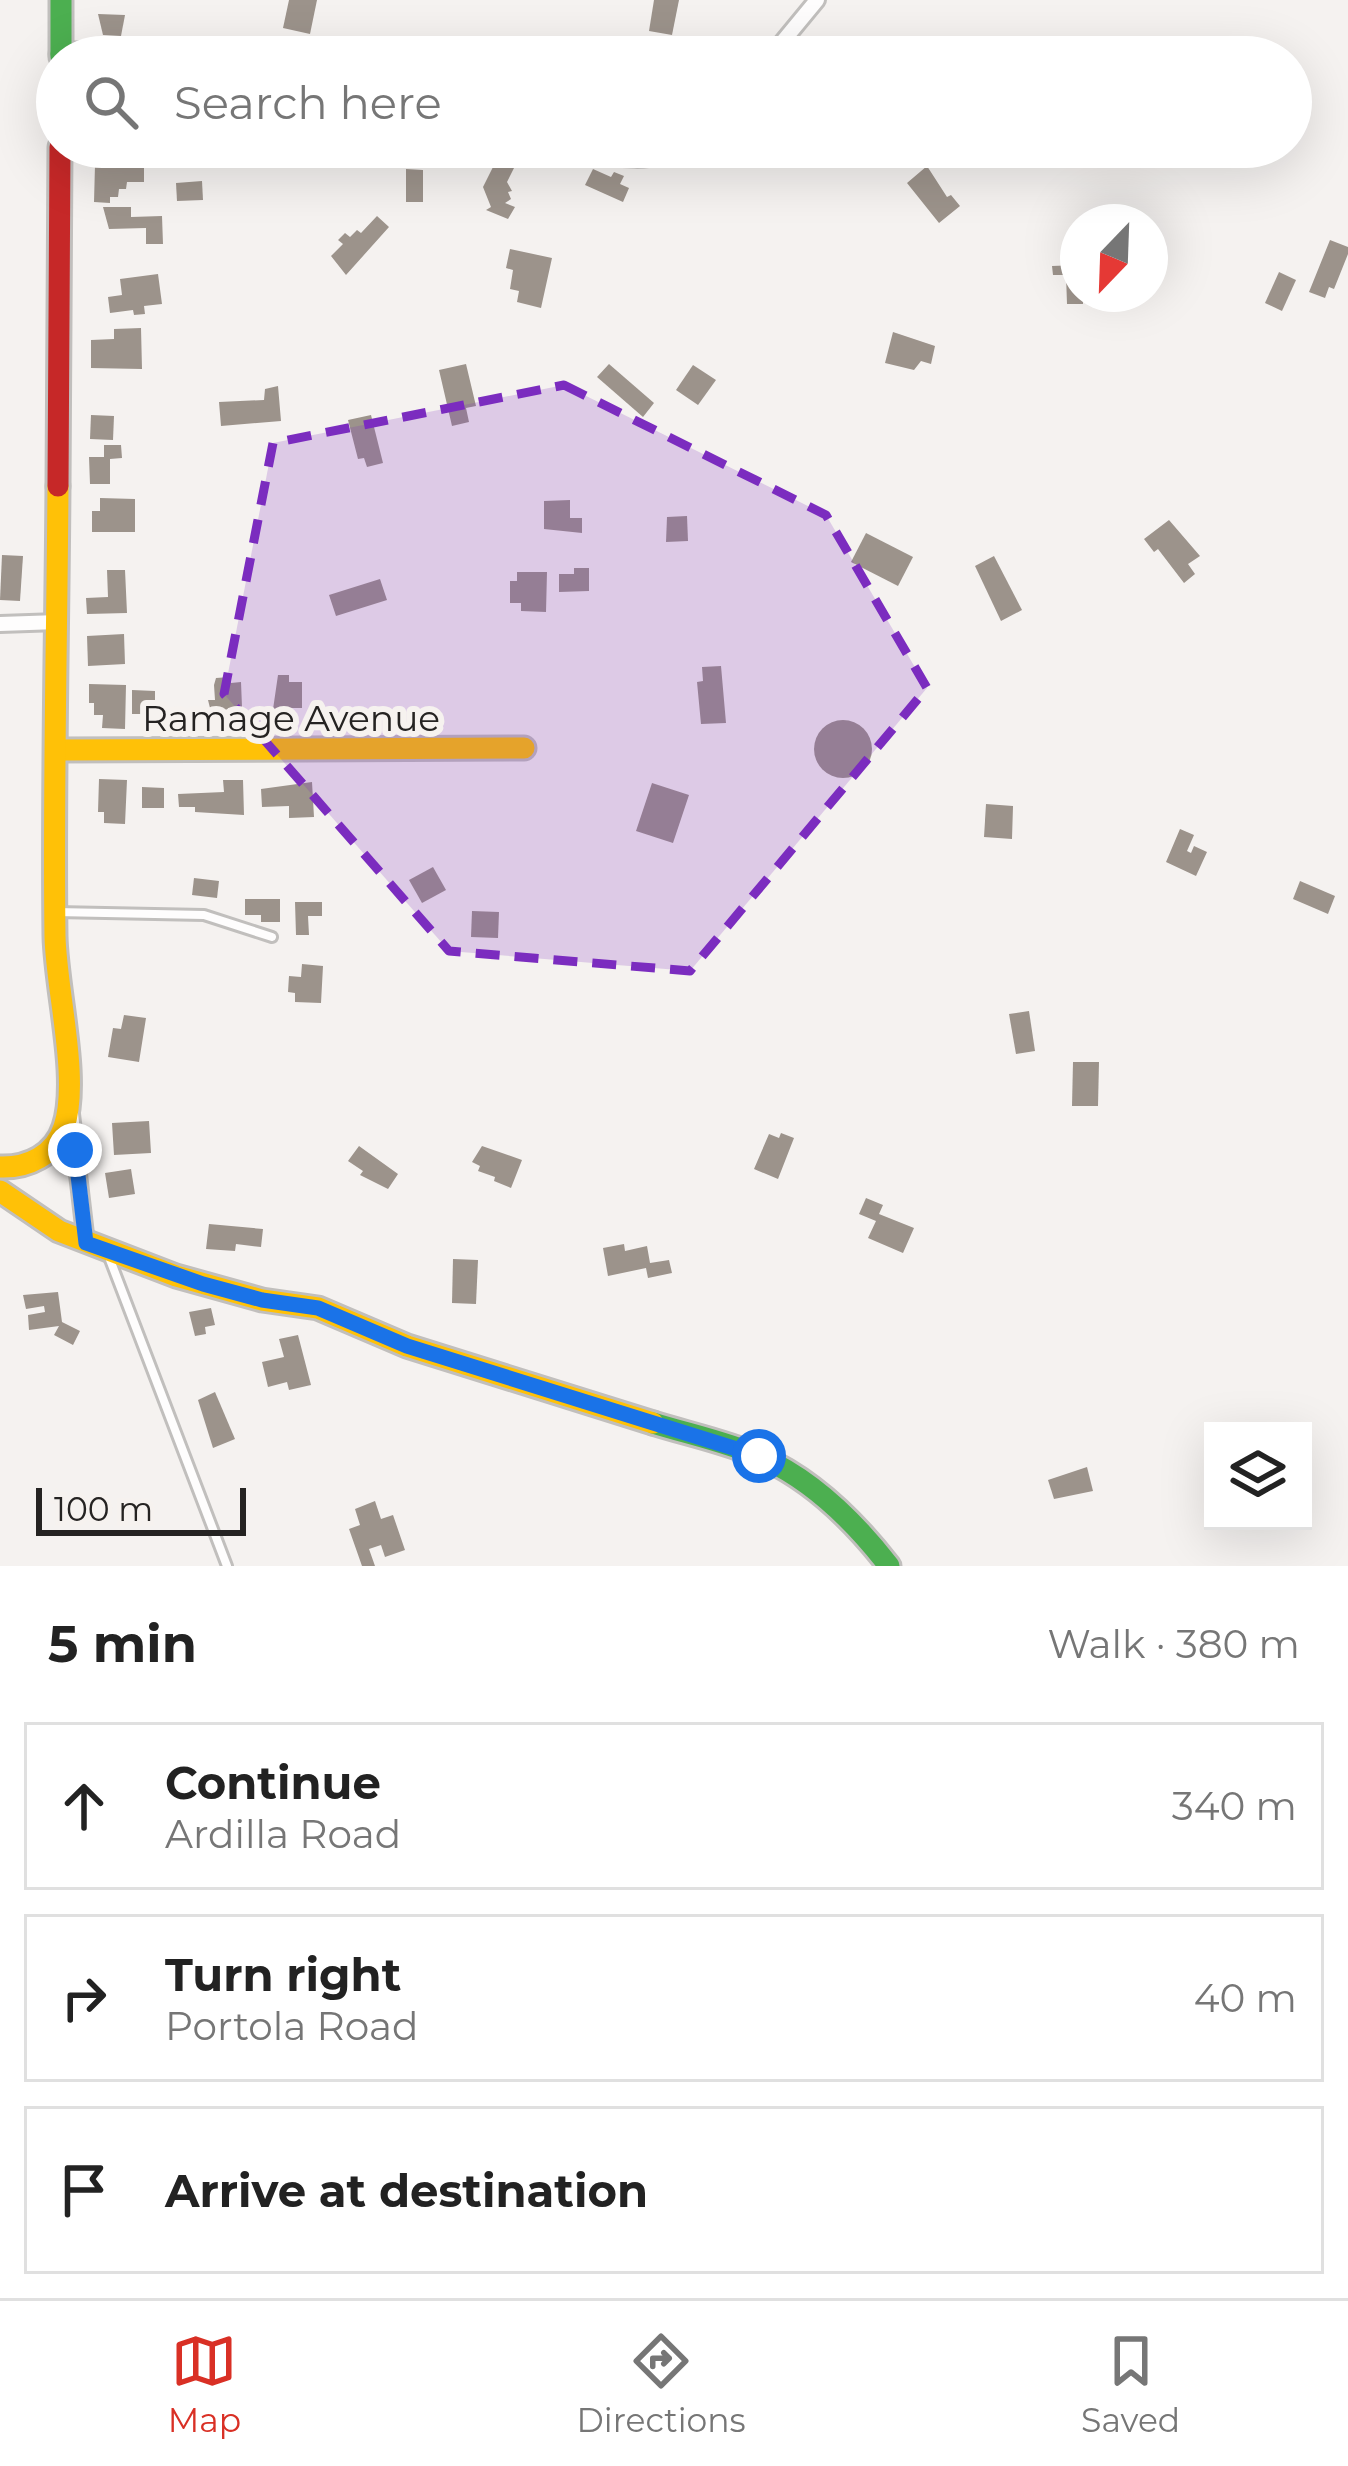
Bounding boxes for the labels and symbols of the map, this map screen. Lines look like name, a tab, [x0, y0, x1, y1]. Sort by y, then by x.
north arrow	[1060, 204, 1168, 312]
street label: Ramage Avenue	[142, 696, 440, 740]
route end	[48, 1123, 102, 1177]
route start	[732, 1429, 786, 1483]
scale bar	[36, 1482, 246, 1535]

